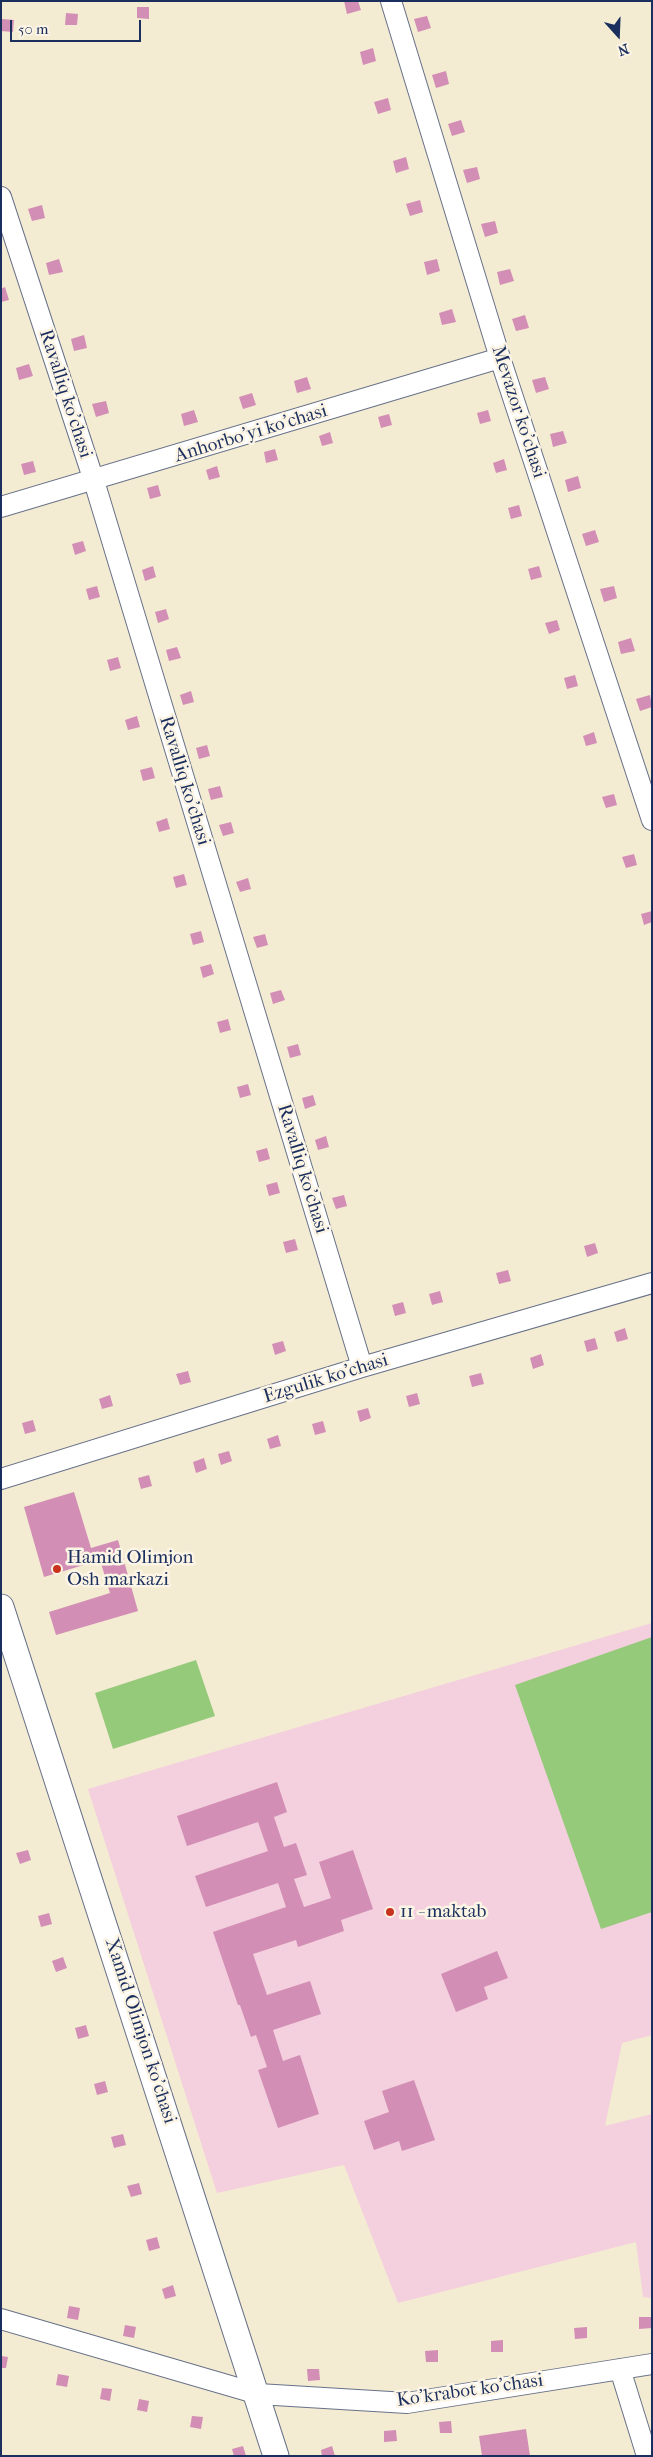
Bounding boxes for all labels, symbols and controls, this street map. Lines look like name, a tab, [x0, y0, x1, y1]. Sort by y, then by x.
scale bar	[12, 10, 144, 42]
north arrow	[593, 10, 643, 60]
text: 50 m	[18, 20, 48, 38]
text: N	[615, 40, 631, 59]
street label: Ravalliq ko'chasi	[33, 327, 97, 461]
street label: Mevazor ko'chasi	[486, 343, 550, 481]
street label: Anhorbo'yi ko'chasi	[172, 400, 330, 468]
street label: Ravalliq ko'chasi	[154, 714, 214, 848]
street label: Ravalliq ko'chasi	[272, 1102, 332, 1236]
street label: Ezgulik ko'chasi	[261, 1349, 391, 1409]
place label: Hamid Olimjon Osh markazi	[67, 1547, 194, 1591]
marker: Hamid Olimjon Osh markazi	[51, 1563, 63, 1575]
place label: 11 - maktab	[400, 1901, 487, 1923]
marker: 11 - maktab	[384, 1906, 396, 1918]
street label: Xamid Olimjon ko'chasi	[99, 1935, 181, 2127]
street label: Ko'krabot ko'chasi	[395, 2369, 545, 2413]

